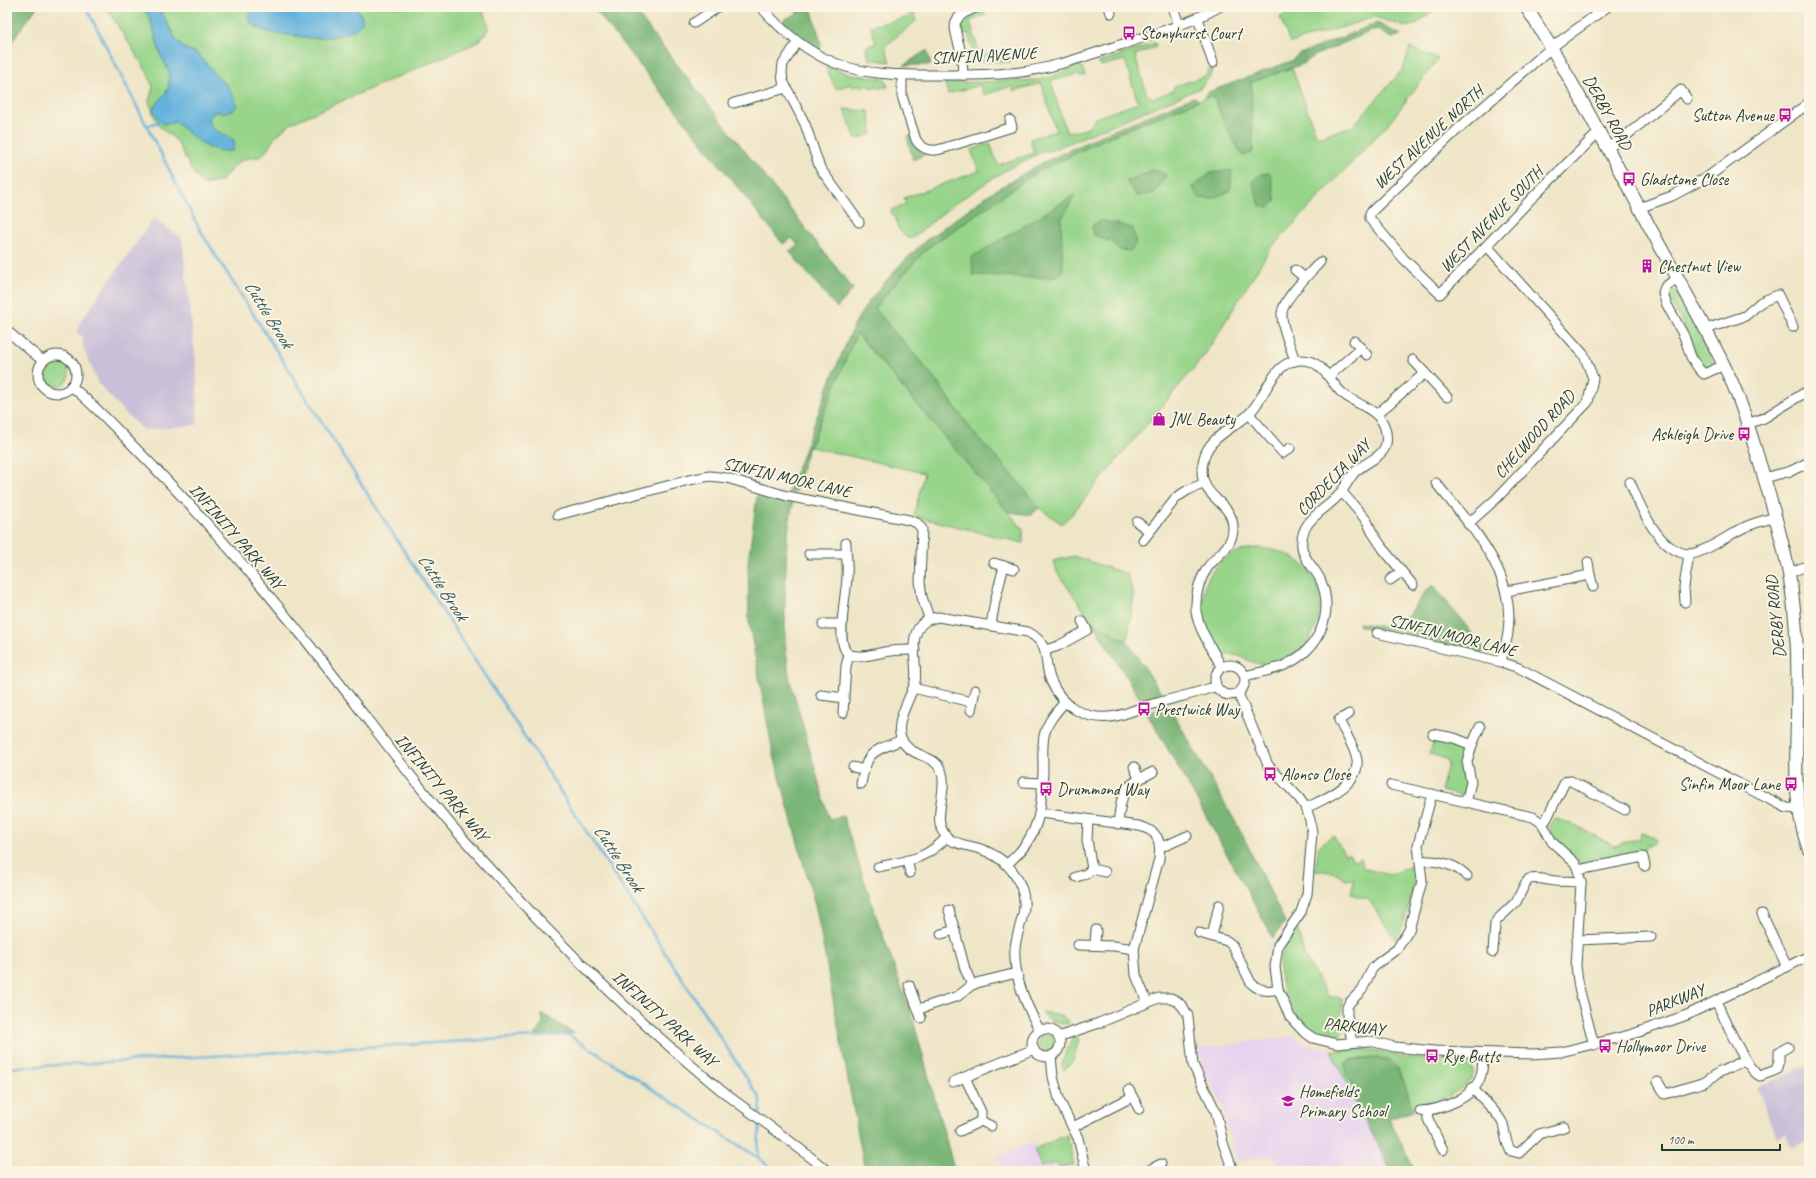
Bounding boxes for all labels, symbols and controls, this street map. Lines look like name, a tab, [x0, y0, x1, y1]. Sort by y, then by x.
place label: Stonyhurst Court	[1140, 23, 1244, 44]
bus stop icon: Stonyhurst Court	[1121, 25, 1137, 41]
street label: SINFIN AVENUE	[931, 42, 1040, 69]
street label: DERBY ROAD	[1578, 71, 1638, 155]
street label: WEST AVENUE NORTH	[1369, 79, 1490, 193]
place label: Sutton Avenue	[1692, 105, 1775, 126]
bus stop icon: Sutton Avenue	[1777, 107, 1793, 123]
street label: WEST AVENUE SOUTH	[1435, 160, 1549, 277]
place label: Gladstone Close	[1640, 169, 1730, 190]
bus stop icon: Gladstone Close	[1621, 171, 1637, 187]
place label: Chestnut View	[1658, 256, 1742, 277]
building icon: Chestnut View	[1639, 258, 1655, 274]
water label: Cuttle Brook	[240, 276, 300, 355]
street label: CHELWOOD ROAD	[1489, 384, 1581, 483]
place label: JNL Beauty	[1169, 409, 1236, 430]
shop icon: JNL Beauty	[1151, 411, 1167, 427]
place label: Ashleigh Drive	[1651, 424, 1734, 445]
bus stop icon: Ashleigh Drive	[1736, 426, 1752, 442]
street label: CORDELIA WAY	[1292, 433, 1377, 520]
street label: SINFIN MOOR LANE	[721, 453, 855, 503]
street label: INFINITY PARK WAY	[185, 479, 291, 596]
water label: Cuttle Brook	[413, 549, 475, 627]
street label: DERBY ROAD	[1761, 573, 1790, 659]
street label: SINFIN MOOR LANE	[1387, 610, 1521, 662]
place label: Prestwick Way	[1155, 699, 1240, 720]
bus stop icon: Prestwick Way	[1136, 701, 1152, 717]
street label: INFINITY PARK WAY	[391, 729, 495, 848]
place label: Alonso Close	[1281, 764, 1352, 785]
bus stop icon: Alonso Close	[1262, 766, 1278, 782]
place label: Sinfin Moor Lane	[1679, 774, 1781, 795]
bus stop icon: Sinfin Moor Lane	[1783, 776, 1799, 792]
place label: Drummond Way	[1057, 779, 1150, 800]
bus stop icon: Drummond Way	[1038, 781, 1054, 797]
water label: Cuttle Brook	[589, 820, 651, 898]
street label: INFINITY PARK WAY	[608, 966, 724, 1073]
street label: PARKWAY	[1643, 978, 1710, 1022]
street label: PARKWAY	[1322, 1013, 1388, 1040]
place label: Hollymoor Drive	[1616, 1036, 1707, 1057]
bus stop icon: Hollymoor Drive	[1597, 1038, 1613, 1054]
place label: Rye Butts	[1443, 1046, 1502, 1067]
bus stop icon: Rye Butts	[1424, 1048, 1440, 1064]
place label: Homefields Primary School	[1299, 1081, 1389, 1122]
school or university icon: Homefields Primary School	[1280, 1093, 1296, 1109]
scale bar	[1662, 1126, 1780, 1152]
text: 100 m	[1668, 1132, 1695, 1148]

